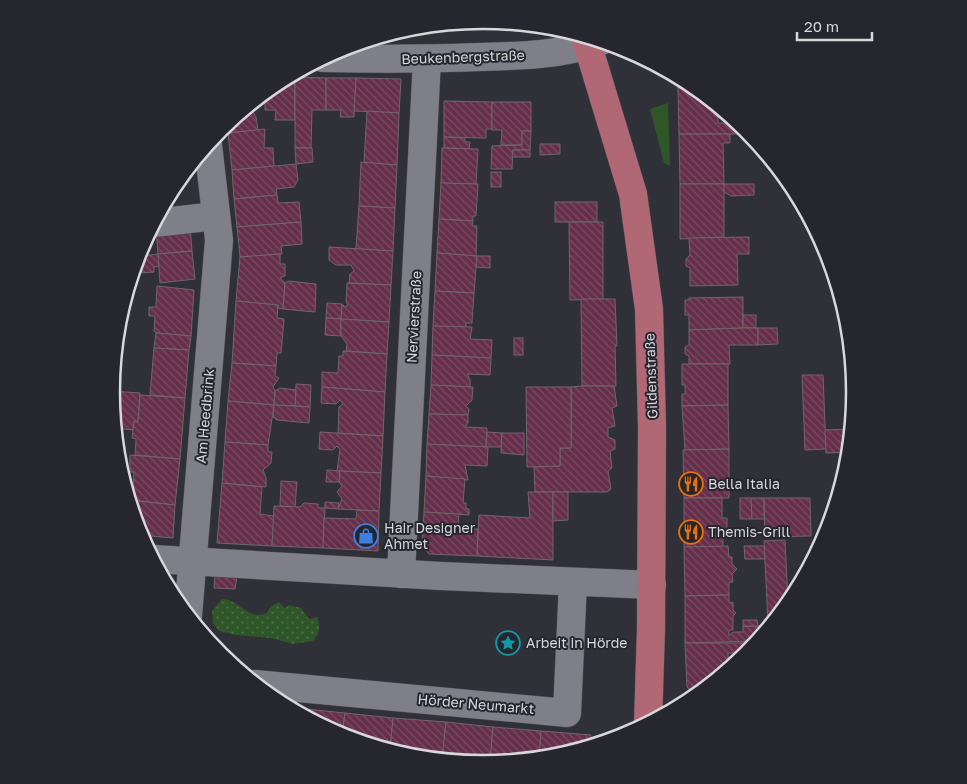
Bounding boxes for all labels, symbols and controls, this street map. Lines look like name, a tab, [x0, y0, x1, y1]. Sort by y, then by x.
scale bar	[797, 10, 872, 42]
text: 20 m	[804, 17, 839, 35]
street label: Beukenbergstraße	[401, 46, 525, 67]
street label: Nervierstraße	[403, 270, 424, 364]
street label: Gildenstraße	[641, 333, 660, 419]
street label: Am Heedbrink	[192, 368, 217, 464]
restaurant icon: Bella Italia	[678, 471, 704, 497]
place label: Bella Italia	[708, 475, 780, 492]
place label: Hair Designer Ahmet	[384, 519, 476, 552]
restaurant icon: Themis-Grill	[678, 519, 704, 545]
shop icon: Hair Designer Ahmet	[353, 523, 379, 549]
place label: Themis-Grill	[708, 523, 790, 540]
place icon: Arbeit in Hörde	[495, 630, 521, 656]
place label: Arbeit in Hörde	[526, 634, 627, 651]
street label: Hörder Neumarkt	[417, 690, 535, 717]

